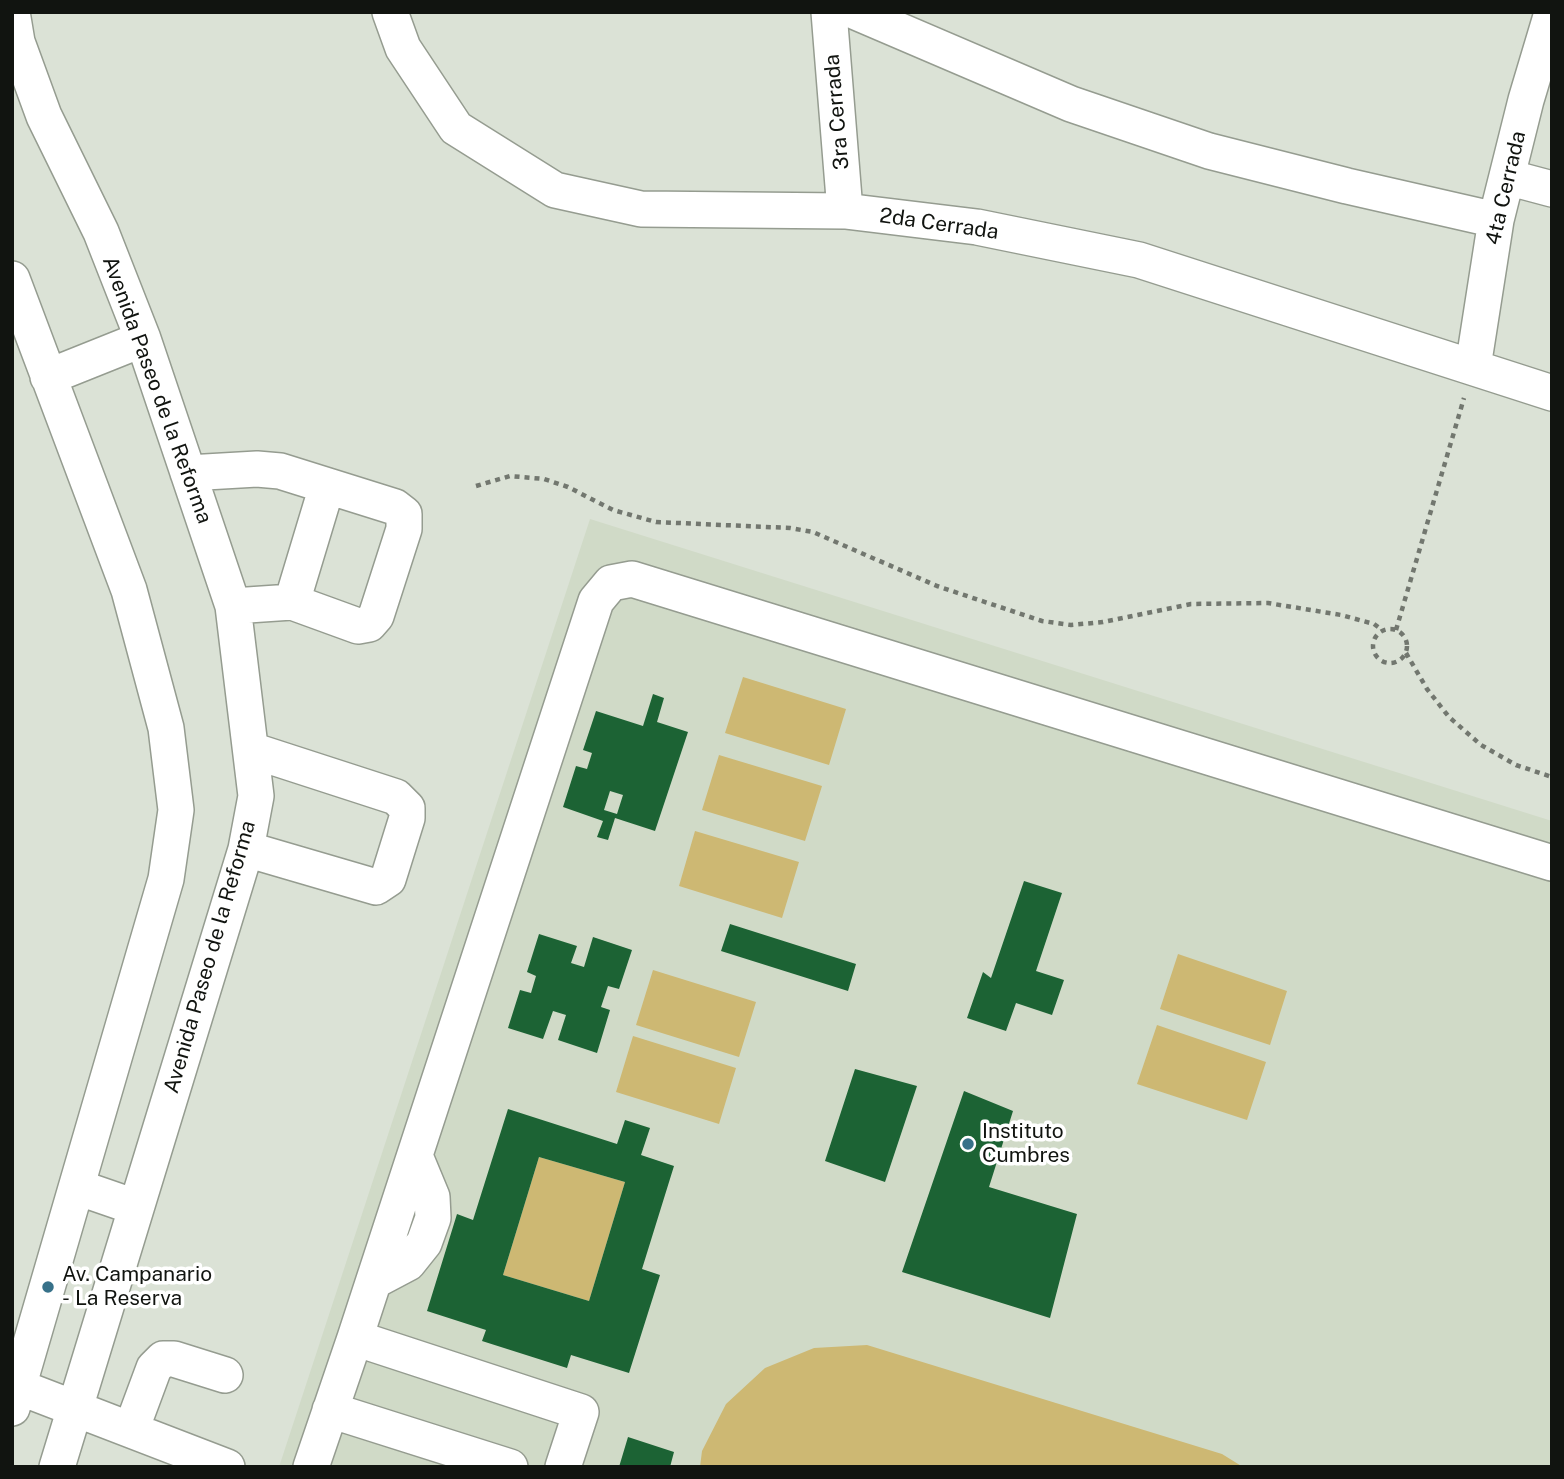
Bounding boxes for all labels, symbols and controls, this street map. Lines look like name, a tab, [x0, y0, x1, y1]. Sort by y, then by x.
street label: 3ra Cerrada	[819, 53, 855, 171]
street label: 4ta Cerrada	[1481, 129, 1531, 247]
street label: 2da Cerrada	[878, 203, 1000, 245]
street label: Avenida Paseo de la Reforma	[97, 253, 217, 527]
street label: Avenida Paseo de la Reforma	[159, 818, 261, 1096]
place label: Instituto Cumbres	[982, 1119, 1070, 1169]
marker: Instituto Cumbres	[960, 1136, 976, 1152]
place label: Av. Campanario - La Reserva	[62, 1262, 212, 1312]
marker: Av. Campanario - La Reserva	[40, 1279, 56, 1295]

